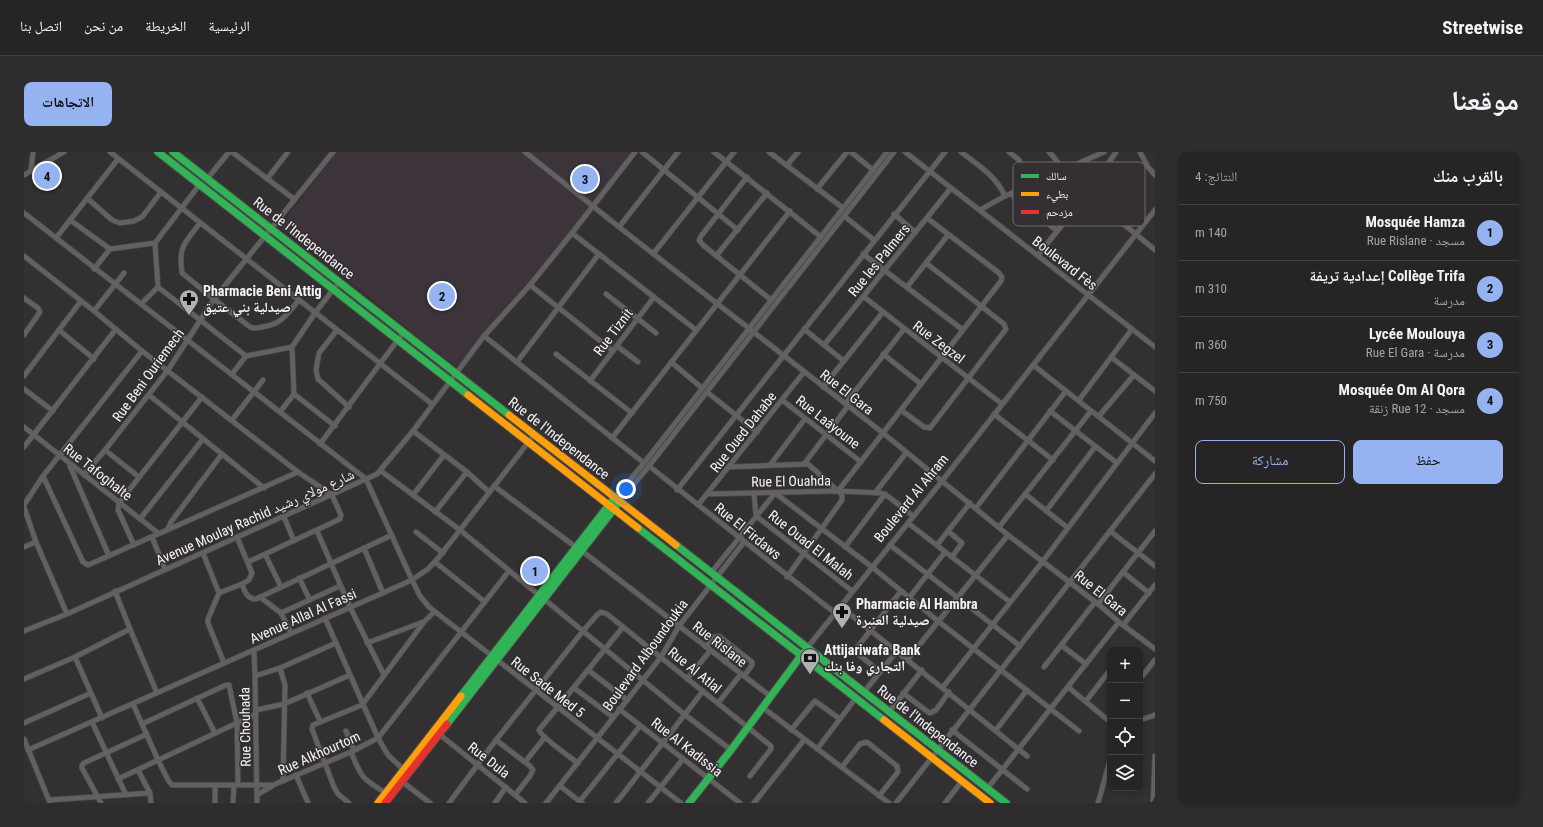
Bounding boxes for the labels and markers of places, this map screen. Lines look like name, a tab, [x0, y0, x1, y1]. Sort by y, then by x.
pin: 4	[34, 161, 60, 191]
pin: 3	[572, 164, 598, 194]
pin: 2	[429, 281, 455, 311]
place label: Pharmacie Beni Attig صيدلية بني عتيق	[203, 283, 322, 318]
pharmacy icon: Pharmacie Beni Attig صيدلية بني عتيق	[178, 288, 200, 316]
pin: 1	[522, 556, 548, 586]
place label: Pharmacie Al Hambra صيدلية العنبرة	[856, 596, 978, 629]
pharmacy icon: Pharmacie Al Hambra صيدلية العنبرة	[831, 601, 853, 629]
place label: Attijariwafa Bank التجاري وفا بنك	[824, 642, 921, 677]
bank icon: Attijariwafa Bank التجاري وفا بنك	[799, 647, 821, 675]

